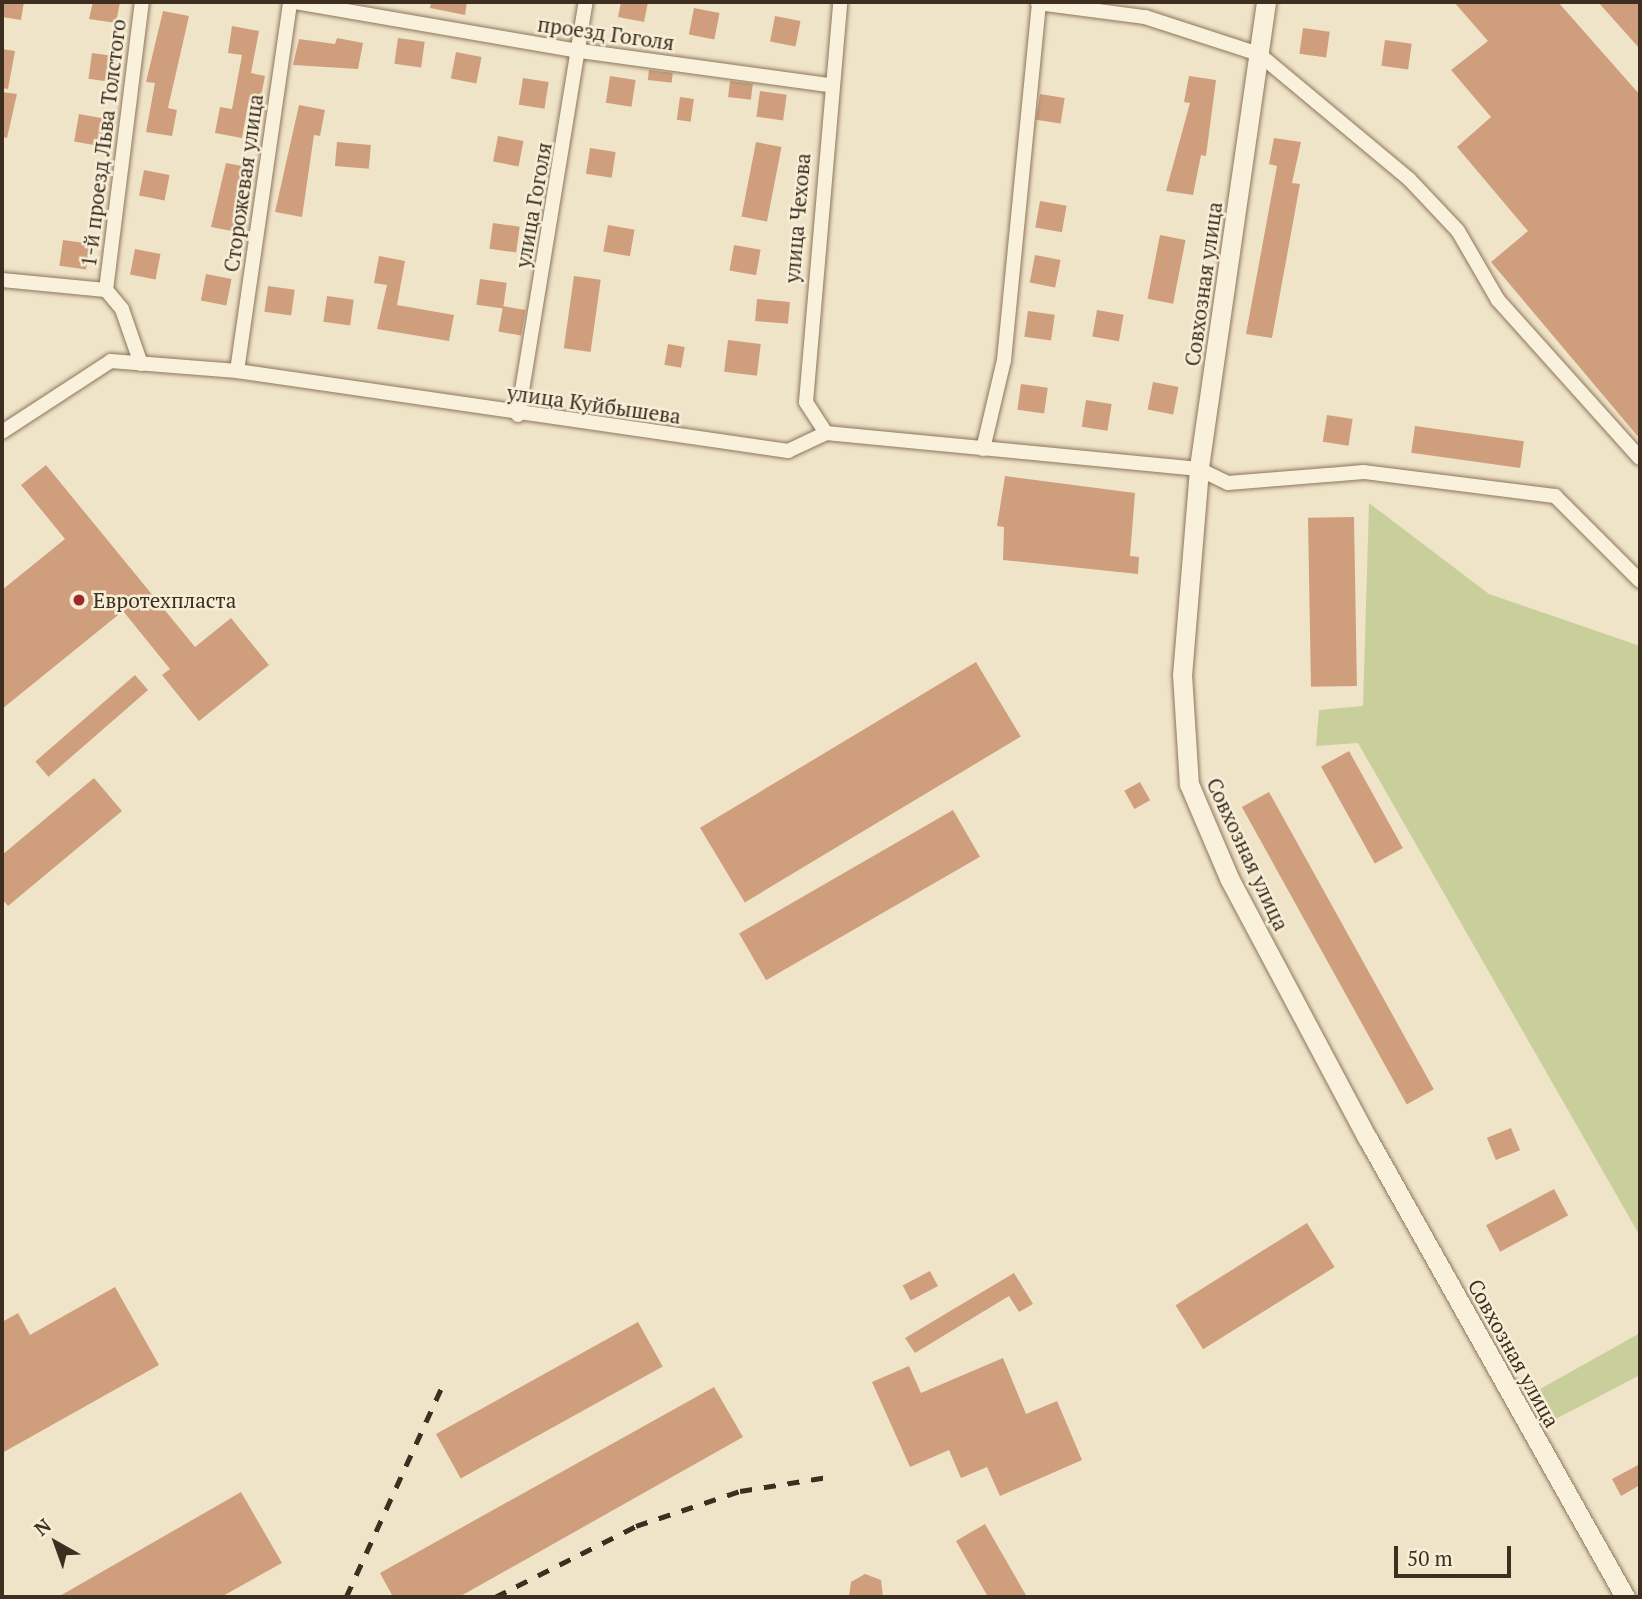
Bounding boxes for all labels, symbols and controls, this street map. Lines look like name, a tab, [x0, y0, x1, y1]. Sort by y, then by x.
street label: проезд Гоголя	[536, 11, 676, 55]
street label: 1-й проезд Льва Толстого	[75, 18, 131, 268]
street label: Сторожевая улица	[218, 92, 268, 274]
street label: улица Гоголя	[510, 140, 556, 270]
street label: улица Чехова	[779, 152, 815, 284]
street label: Совхозная улица	[1179, 200, 1227, 368]
street label: улица Куйбышева	[505, 379, 683, 429]
place label: Евротехпласта	[93, 587, 236, 613]
marker: Евротехпласта	[71, 592, 87, 608]
street label: Совхозная улица	[1202, 774, 1294, 934]
street label: Совхозная улица	[1463, 1275, 1565, 1431]
north arrow	[21, 1508, 91, 1578]
text: N	[29, 1512, 56, 1541]
scale bar	[1397, 1532, 1514, 1576]
text: 50 m	[1407, 1544, 1453, 1572]

